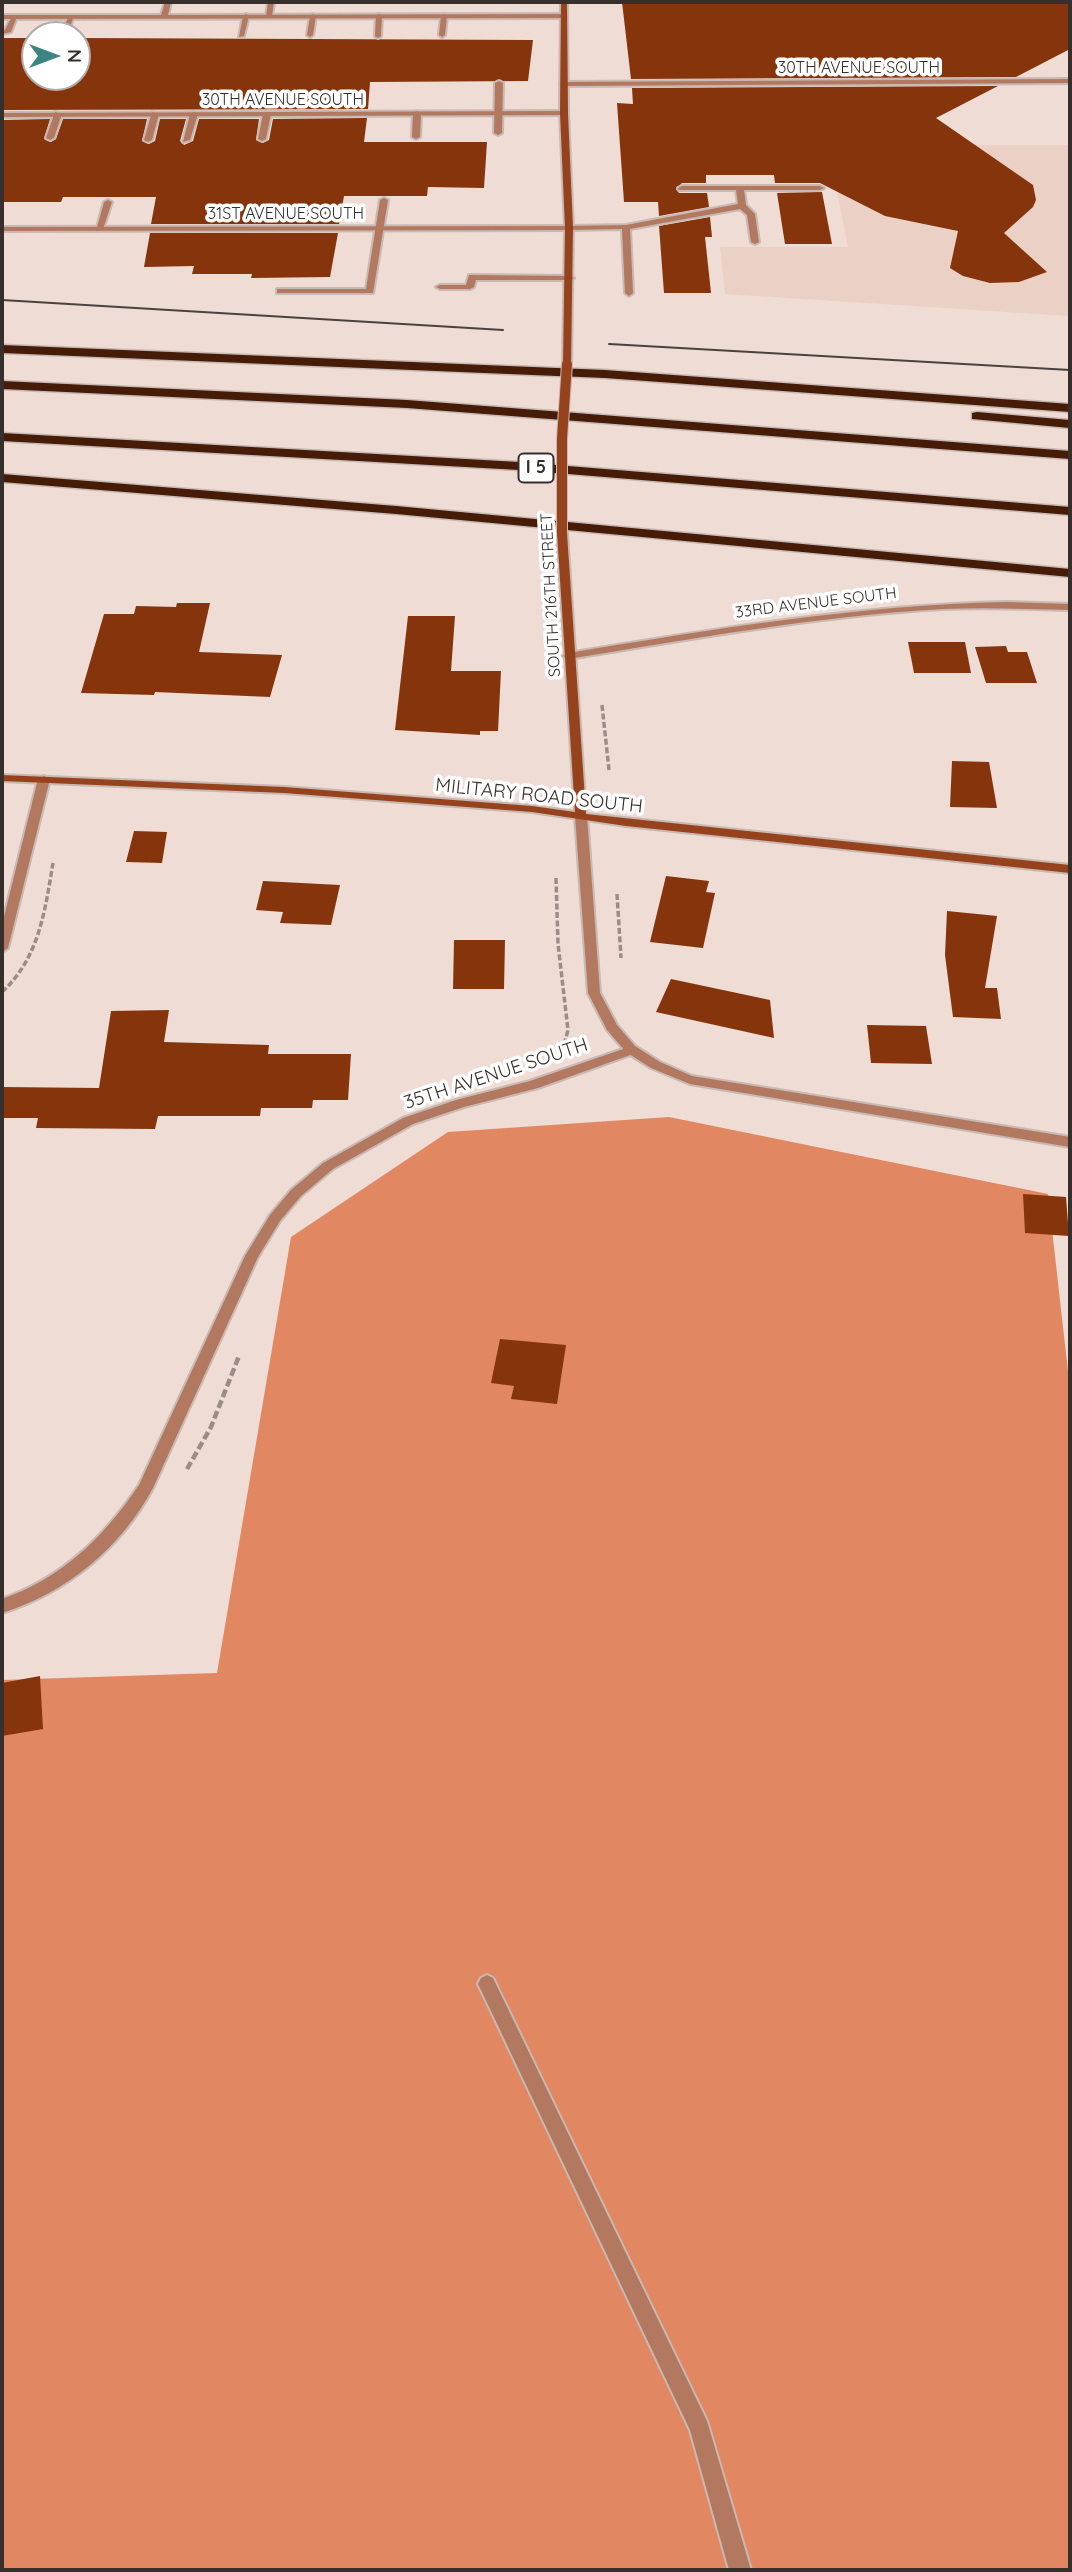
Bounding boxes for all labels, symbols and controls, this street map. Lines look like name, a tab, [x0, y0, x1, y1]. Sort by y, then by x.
north arrow	[21, 21, 91, 91]
text: N	[63, 49, 87, 63]
street label: 30TH AVENUE SOUTH	[778, 58, 940, 78]
street label: 30TH AVENUE SOUTH	[202, 90, 364, 110]
street label: 31ST AVENUE SOUTH	[208, 204, 364, 224]
road number: I 5	[518, 454, 554, 482]
street label: SOUTH 216TH STREET	[537, 512, 565, 678]
street label: 33RD AVENUE SOUTH	[734, 584, 898, 622]
street label: MILITARY ROAD SOUTH	[434, 774, 644, 818]
street label: 35TH AVENUE SOUTH	[401, 1034, 591, 1114]

